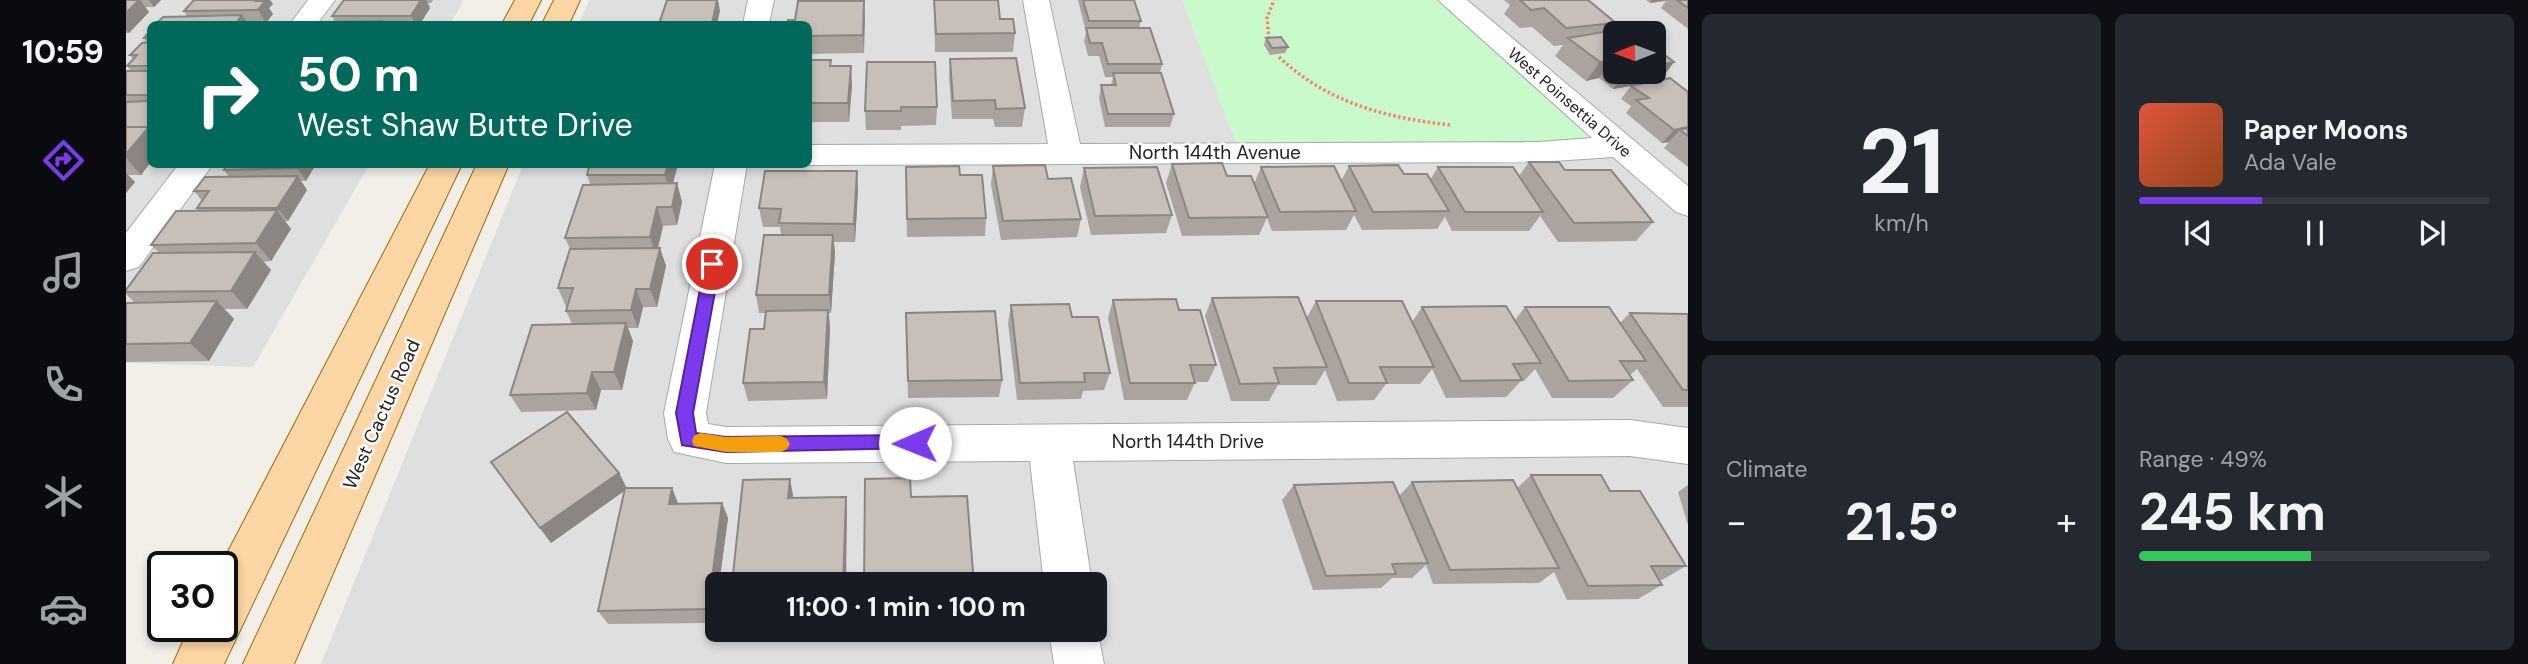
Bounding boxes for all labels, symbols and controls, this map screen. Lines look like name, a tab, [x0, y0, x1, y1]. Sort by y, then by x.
north arrow	[1603, 21, 1666, 84]
map controls	[1603, 21, 1666, 84]
text: 10:59	[22, 31, 104, 73]
text: 50 m	[297, 42, 420, 106]
street label: West Poinsettia Drive	[1503, 43, 1636, 162]
icon: right	[182, 49, 273, 140]
text: 21	[1859, 103, 1944, 221]
text: West Shaw Butte Drive	[297, 104, 633, 146]
text: Paper Moons	[2244, 113, 2408, 147]
icon: directions	[39, 136, 88, 185]
street label: North 144th Avenue	[1129, 140, 1301, 165]
text: Ada Vale	[2244, 147, 2337, 177]
text: km/h	[1874, 208, 1929, 238]
icon: previous	[2179, 214, 2217, 252]
icon: pause	[2296, 214, 2334, 252]
icon: next	[2413, 214, 2451, 252]
pin	[682, 234, 742, 294]
icon: arrive	[693, 245, 731, 283]
icon: music	[39, 248, 88, 297]
street label: West Cactus Road	[337, 335, 426, 493]
icon: phone	[39, 360, 88, 409]
position arrow	[878, 406, 952, 480]
street label: North 144th Drive	[1112, 429, 1264, 454]
text: Range · 49%	[2139, 444, 2267, 474]
text: Climate	[1726, 454, 1808, 484]
icon: climate	[39, 472, 88, 521]
text: 245 km	[2139, 478, 2326, 546]
text: 21.5°	[1845, 488, 1958, 556]
text: −	[1726, 497, 1747, 547]
text: +	[2056, 497, 2077, 547]
speed limit sign: 30	[147, 551, 238, 642]
icon: car	[39, 584, 88, 633]
text: 11:00 · 1 min · 100 m	[786, 590, 1026, 624]

